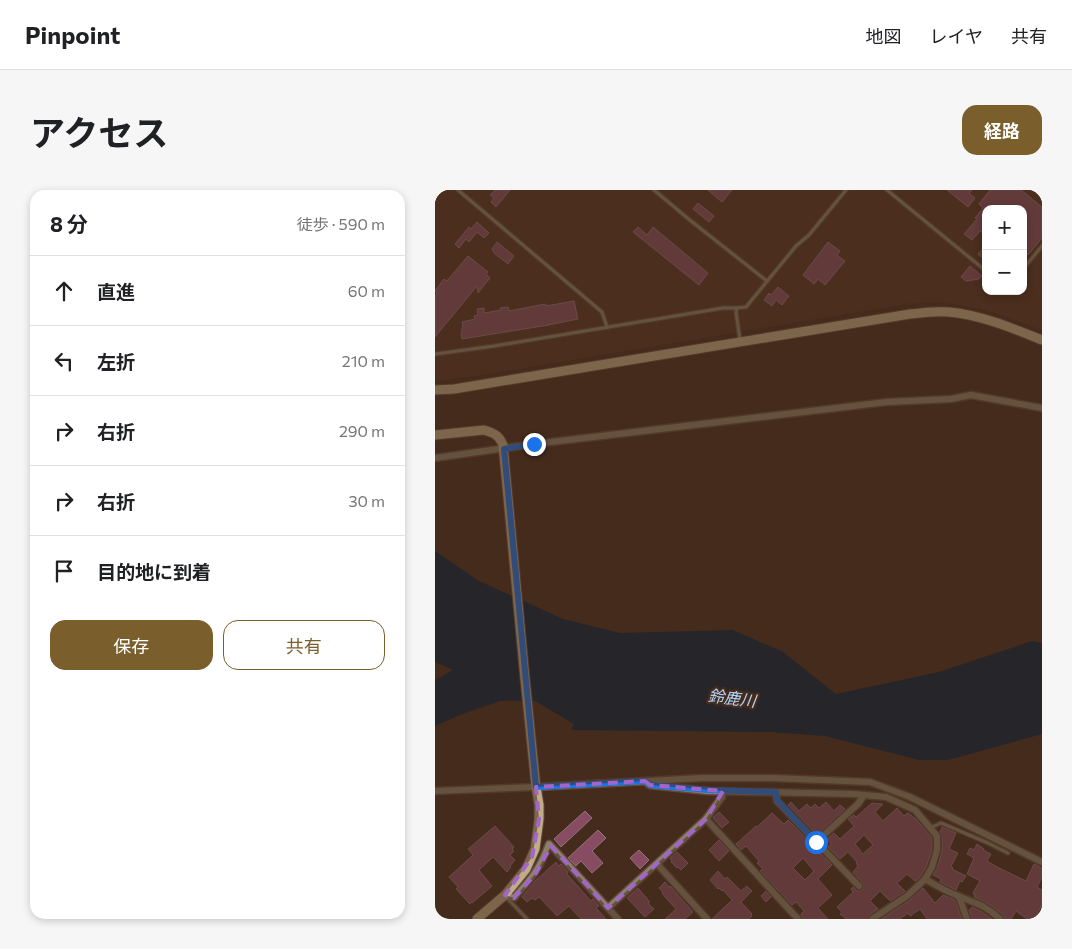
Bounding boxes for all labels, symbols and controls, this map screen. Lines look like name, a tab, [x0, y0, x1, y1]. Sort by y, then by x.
text: Pinpoint	[25, 20, 120, 49]
text: 地図	[866, 25, 902, 47]
text: レイヤ	[930, 25, 983, 47]
text: 共有	[1011, 25, 1047, 47]
button: 経路	[962, 105, 1042, 155]
text: アクセス	[30, 110, 168, 153]
map controls	[982, 205, 1027, 295]
button: +	[982, 205, 1027, 250]
text: 8 分	[50, 211, 88, 236]
text: 徒歩 · 590 m	[297, 214, 385, 233]
button: −	[982, 250, 1027, 295]
icon: ahead	[50, 277, 78, 305]
text: 直進	[97, 280, 135, 303]
text: 60 m	[348, 281, 385, 300]
icon: left	[50, 347, 78, 375]
text: 左折	[97, 350, 135, 373]
text: 210 m	[342, 351, 385, 370]
icon: right	[50, 417, 78, 445]
text: 右折	[97, 420, 135, 443]
text: 290 m	[339, 421, 385, 440]
route end	[523, 433, 546, 456]
icon: right	[50, 487, 78, 515]
text: 右折	[97, 490, 135, 513]
text: 30 m	[348, 491, 385, 510]
icon: arrive	[50, 557, 78, 585]
text: 目的地に到着	[97, 560, 211, 583]
button: 保存	[50, 620, 213, 670]
button: 共有	[223, 620, 385, 670]
water label: 鈴鹿川	[707, 685, 759, 710]
route start	[805, 831, 828, 854]

